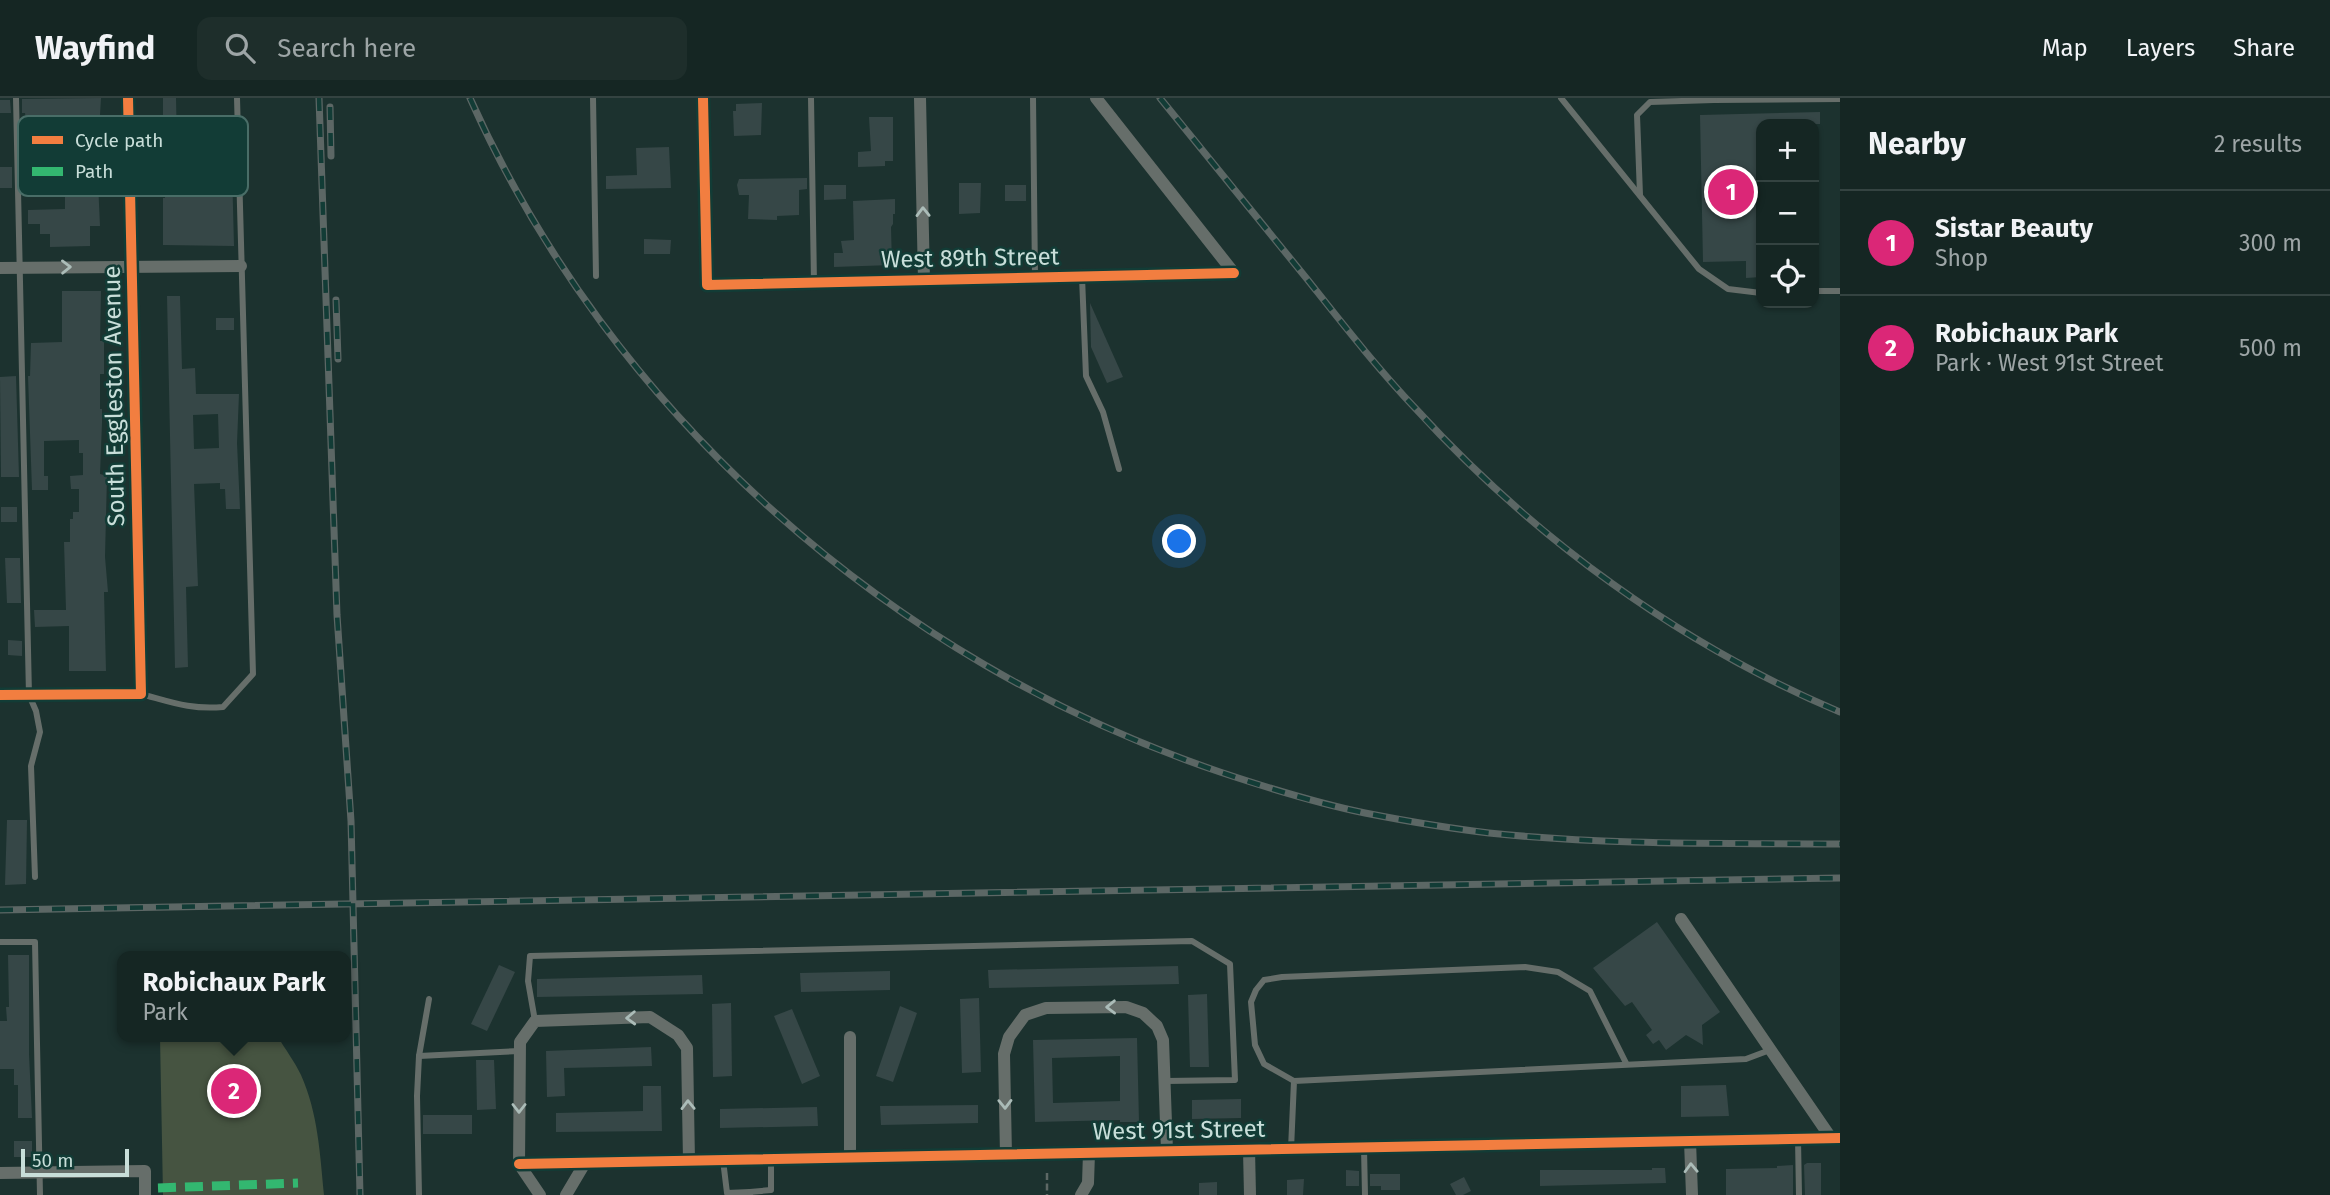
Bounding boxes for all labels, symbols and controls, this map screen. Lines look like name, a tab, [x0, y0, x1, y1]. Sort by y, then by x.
search box	[197, 17, 687, 80]
text: Wayfind	[35, 28, 155, 68]
icon: search	[221, 29, 259, 67]
text: Search here	[277, 33, 416, 64]
text: Map	[2042, 34, 2088, 62]
text: Layers	[2126, 34, 2195, 62]
text: Share	[2233, 34, 2295, 62]
legend	[18, 116, 248, 196]
map controls	[1756, 119, 1819, 308]
button: +	[1756, 119, 1819, 182]
text: Nearby	[1868, 126, 1966, 162]
text: Cycle path	[75, 129, 163, 152]
text: 2 results	[2214, 130, 2302, 158]
text: Path	[75, 160, 113, 183]
pin: 1	[1708, 166, 1754, 218]
button: −	[1756, 182, 1819, 245]
one-way arrow	[915, 206, 930, 217]
text: Sistar Beauty	[1935, 213, 2093, 244]
text: 1	[1886, 229, 1896, 257]
text: 300 m	[2239, 229, 2302, 257]
street label: West 89th Street	[881, 242, 1060, 274]
text: Shop	[1935, 244, 1988, 272]
button: locate	[1756, 245, 1819, 308]
one-way arrow	[61, 259, 72, 275]
street label: South Eggleston Avenue	[98, 265, 130, 527]
text: Robichaux Park	[1935, 318, 2118, 349]
text: 2	[1885, 334, 1897, 362]
text: 500 m	[2239, 334, 2302, 362]
text: Park · West 91st Street	[1935, 349, 2164, 377]
your location	[1162, 524, 1196, 558]
popup	[117, 951, 351, 1042]
text: Robichaux Park	[142, 967, 326, 998]
text: Park	[142, 998, 188, 1026]
one-way arrow	[1105, 999, 1115, 1015]
one-way arrow	[625, 1010, 636, 1025]
pin: 2	[211, 1065, 257, 1117]
one-way arrow	[680, 1099, 696, 1109]
one-way arrow	[997, 1099, 1013, 1110]
one-way arrow	[512, 1103, 527, 1114]
street label: West 91st Street	[1092, 1114, 1266, 1146]
scale bar	[21, 1146, 130, 1178]
text: 50 m	[32, 1149, 73, 1172]
one-way arrow	[1683, 1162, 1698, 1173]

